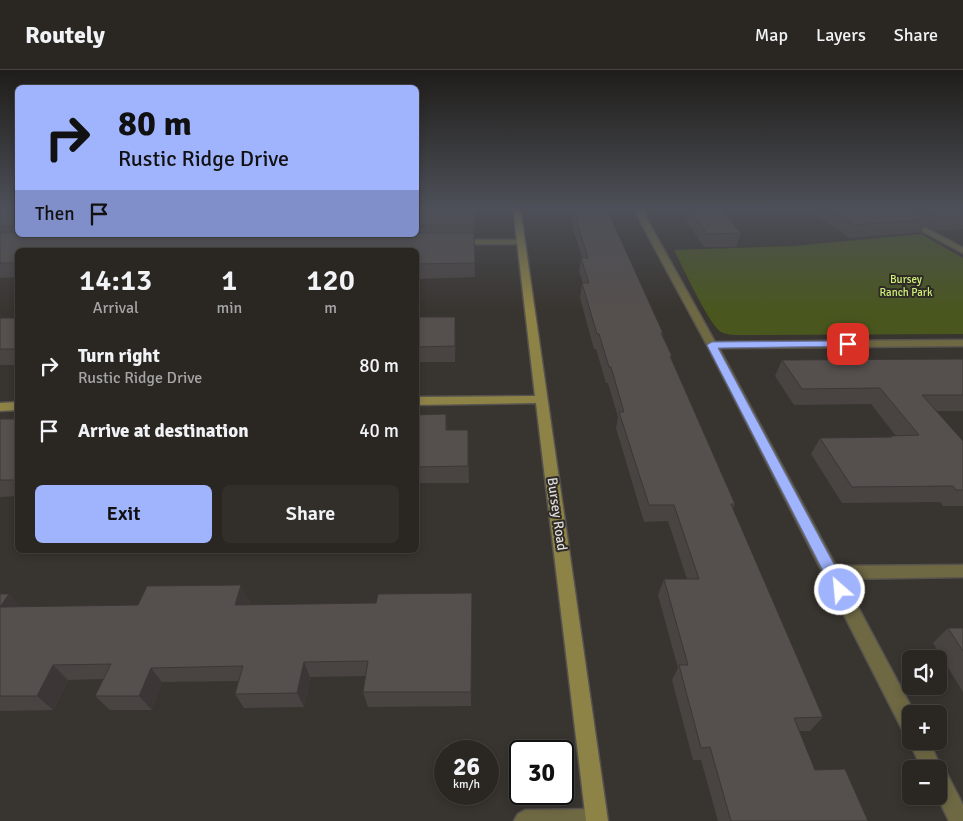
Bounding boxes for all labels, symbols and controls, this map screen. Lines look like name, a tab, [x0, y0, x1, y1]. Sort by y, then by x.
text: Routely	[25, 20, 105, 50]
text: Map	[755, 24, 788, 46]
text: Layers	[816, 24, 866, 46]
text: Share	[894, 24, 938, 46]
text: 80 m	[118, 102, 192, 145]
icon: right	[35, 105, 100, 170]
text: Rustic Ridge Drive	[118, 145, 289, 172]
icon: arrive	[85, 200, 113, 228]
text: Then	[35, 202, 75, 226]
text: 14:13	[79, 262, 152, 299]
text: 1	[221, 262, 237, 299]
text: 120	[306, 262, 355, 299]
park label: Bursey Ranch Park	[880, 273, 933, 299]
text: Arrival	[93, 298, 139, 318]
text: min	[216, 298, 242, 318]
text: m	[324, 298, 337, 318]
pin	[827, 323, 869, 365]
icon: arrive	[834, 330, 862, 358]
text: Turn right	[78, 344, 160, 368]
icon: right	[35, 352, 63, 380]
text: 80 m	[359, 354, 399, 378]
text: Rustic Ridge Drive	[78, 368, 202, 388]
icon: arrive	[35, 417, 63, 445]
text: Arrive at destination	[78, 419, 249, 443]
text: 40 m	[359, 419, 399, 443]
street label: Bursey Road	[543, 476, 571, 552]
button: Exit	[35, 485, 212, 543]
button: Share	[222, 485, 399, 543]
position arrow	[813, 563, 865, 615]
map controls	[902, 650, 947, 805]
button: sound	[902, 650, 947, 695]
button: +	[902, 705, 947, 750]
speed limit sign: 30	[509, 740, 574, 805]
text: 26	[453, 751, 480, 782]
button: −	[902, 760, 947, 805]
text: km/h	[453, 777, 480, 792]

